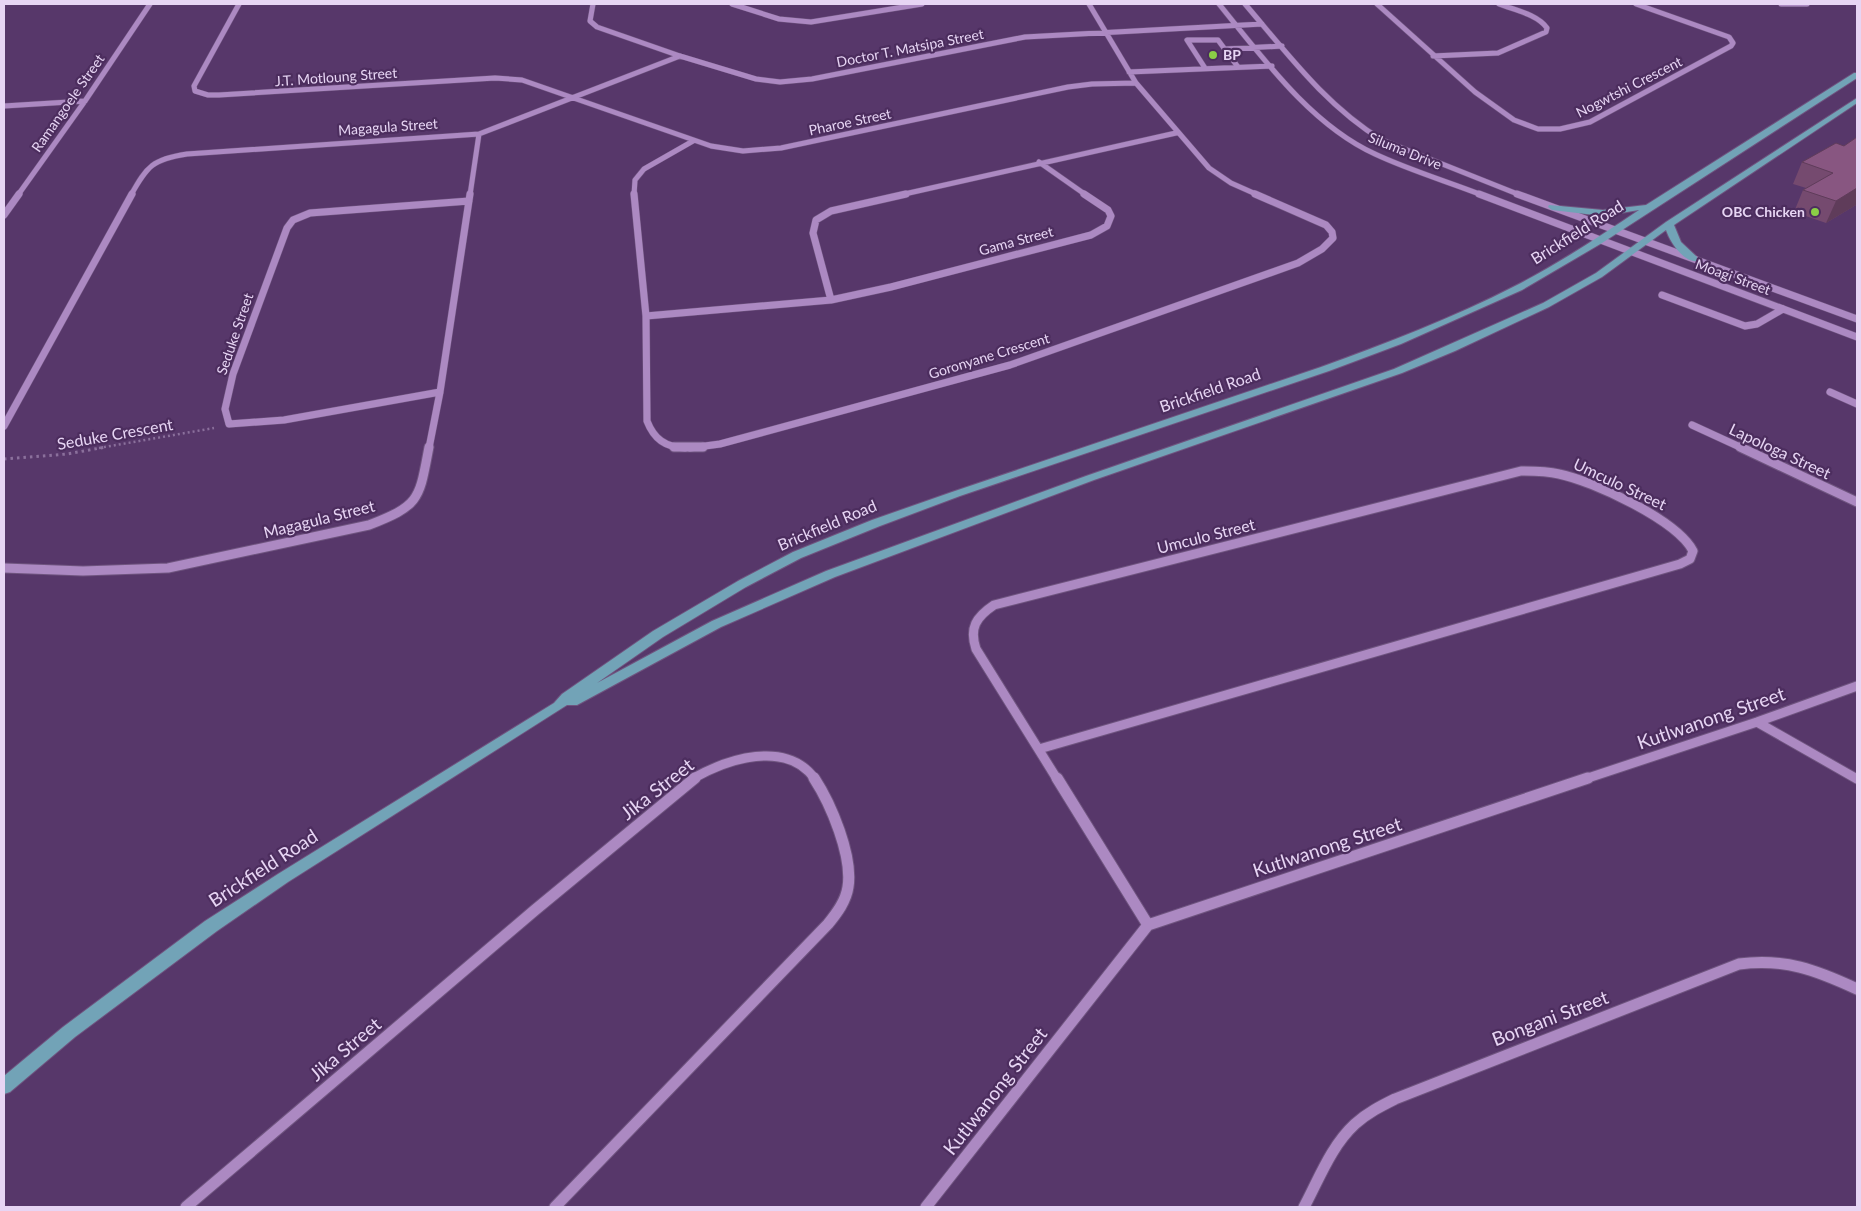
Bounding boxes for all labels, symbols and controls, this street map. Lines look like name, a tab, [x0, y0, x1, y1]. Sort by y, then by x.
street label: Doctor T. Matsipa Street	[835, 25, 985, 70]
place label: BP	[1223, 46, 1241, 63]
marker: BP	[1207, 49, 1219, 61]
street label: Ramangoele Street	[27, 51, 108, 155]
street label: Nogwtshi Crescent	[1573, 52, 1685, 121]
street label: J.T. Motloung Street	[274, 64, 398, 89]
street label: Pharoe Street	[807, 104, 893, 139]
street label: Magagula Street	[338, 115, 438, 138]
street label: Siluma Drive	[1366, 128, 1444, 173]
street label: Brickfield Road	[1527, 196, 1627, 268]
place label: OBC Chicken	[1722, 203, 1805, 220]
marker: OBC Chicken	[1809, 206, 1821, 218]
street label: Gama Street	[977, 222, 1055, 259]
street label: Moagi Street	[1693, 255, 1773, 298]
street label: Seduke Street	[213, 291, 256, 377]
street label: Goronyane Crescent	[926, 329, 1051, 382]
street label: Brickfield Road	[1157, 363, 1263, 416]
street label: Seduke Crescent	[56, 414, 175, 453]
street label: Lapologa Street	[1727, 419, 1834, 482]
street label: Umculo Street	[1571, 454, 1670, 513]
street label: Magagula Street	[261, 495, 377, 542]
street label: Brickfield Road	[775, 495, 879, 554]
street label: Umculo Street	[1155, 514, 1257, 557]
street label: Kutlwanong Street	[1634, 681, 1788, 754]
street label: Jika Street	[616, 753, 698, 824]
street label: Kutlwanong Street	[1250, 812, 1404, 881]
street label: Brickfield Road	[204, 824, 322, 911]
street label: Bongani Street	[1488, 985, 1611, 1050]
street label: Jika Street	[304, 1012, 385, 1085]
street label: Kutlwanong Street	[938, 1022, 1051, 1159]

